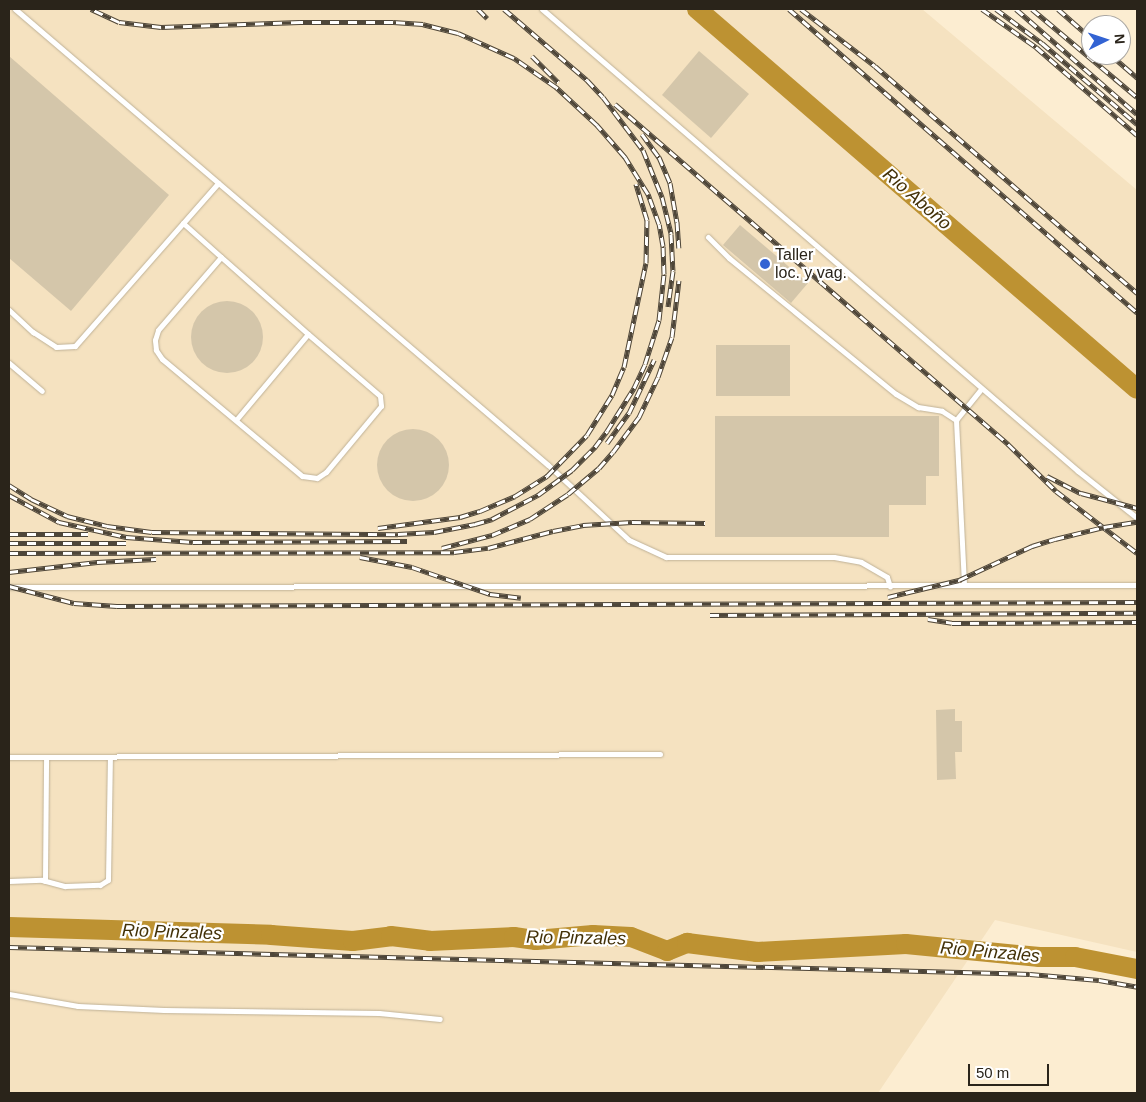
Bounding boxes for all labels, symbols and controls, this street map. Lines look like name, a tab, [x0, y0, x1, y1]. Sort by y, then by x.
north arrow	[1081, 15, 1131, 65]
text: N	[1112, 33, 1128, 45]
water label: Rio Aboño	[878, 163, 956, 235]
place label: Taller loc. y vag.	[775, 245, 847, 283]
marker: Taller loc. y vag.	[759, 258, 771, 270]
water label: Rio Pinzales	[122, 919, 222, 945]
water label: Rio Pinzales	[526, 926, 626, 950]
water label: Rio Pinzales	[939, 937, 1041, 967]
scale bar	[971, 1054, 1052, 1086]
text: 50 m	[976, 1064, 1009, 1081]

